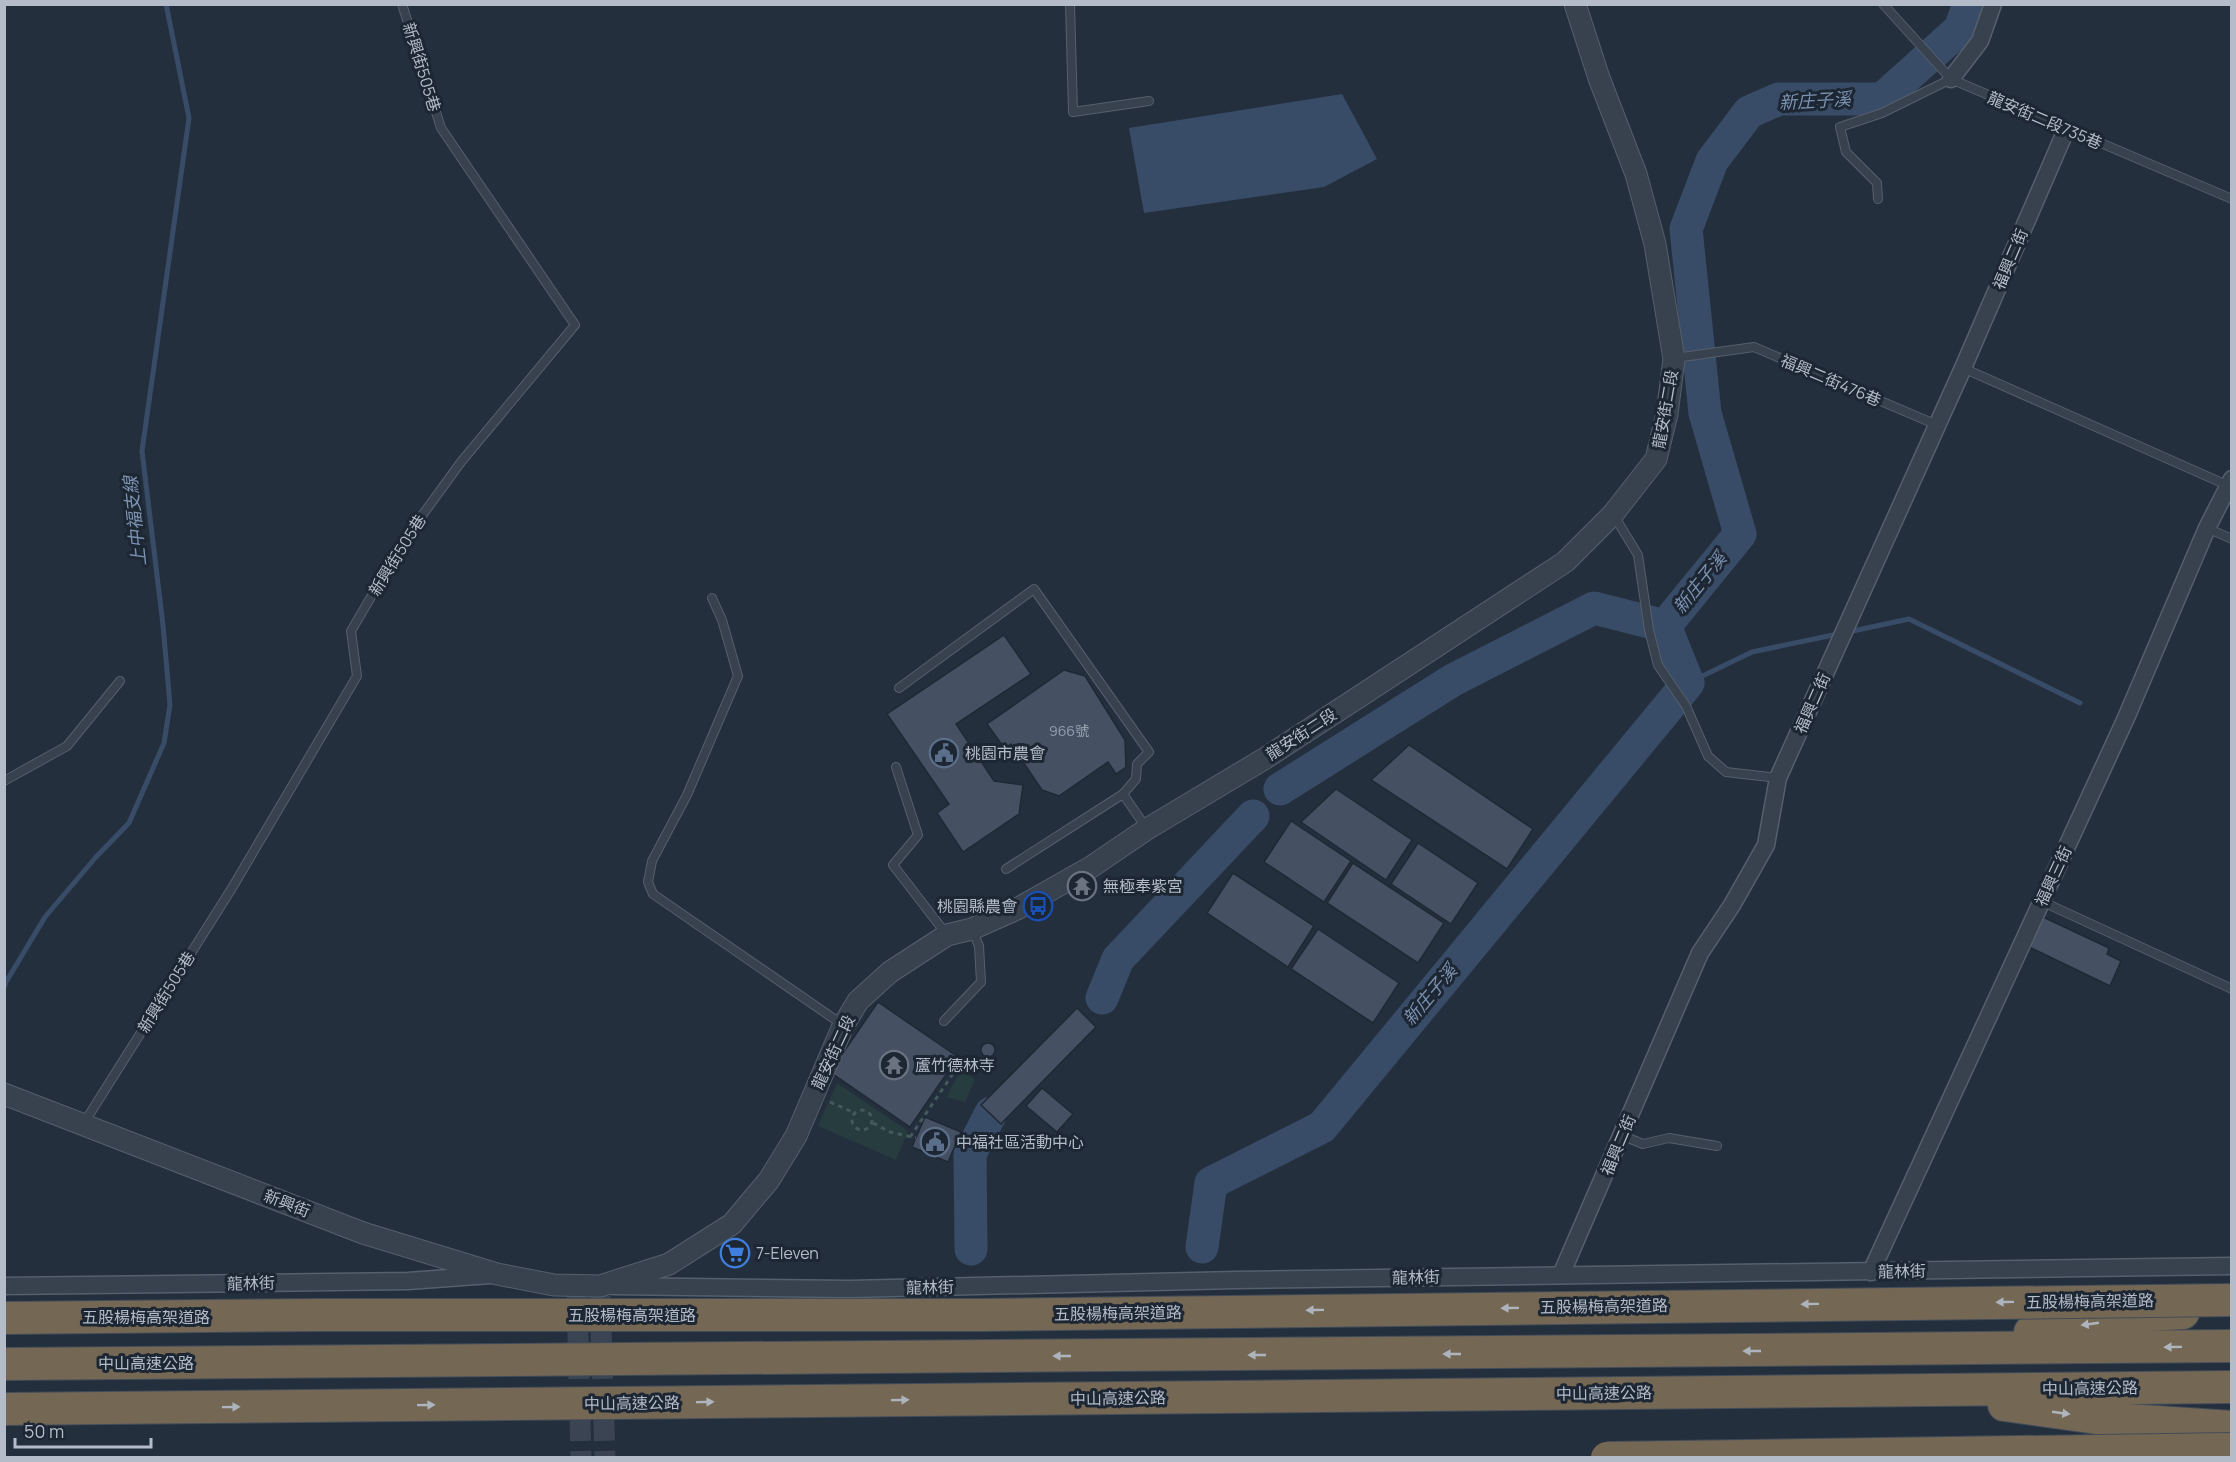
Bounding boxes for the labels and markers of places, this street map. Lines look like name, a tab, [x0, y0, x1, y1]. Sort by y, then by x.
public building icon: 桃園市農會	[928, 737, 960, 769]
place label: 桃園市農會	[965, 742, 1045, 764]
temple icon: 無極奉紫宮	[1066, 870, 1098, 902]
place label: 無極奉紫宮	[1103, 875, 1183, 897]
bus stop icon: 桃園縣農會	[1022, 890, 1054, 922]
place label: 桃園縣農會	[937, 895, 1017, 917]
temple icon: 蘆竹德林寺	[878, 1049, 910, 1081]
place label: 蘆竹德林寺	[915, 1054, 995, 1076]
public building icon: 中福社區活動中心	[919, 1126, 951, 1158]
place label: 中福社區活動中心	[956, 1131, 1084, 1153]
supermarket icon: 7-Eleven	[719, 1237, 751, 1269]
place label: 7-Eleven	[756, 1242, 819, 1264]

